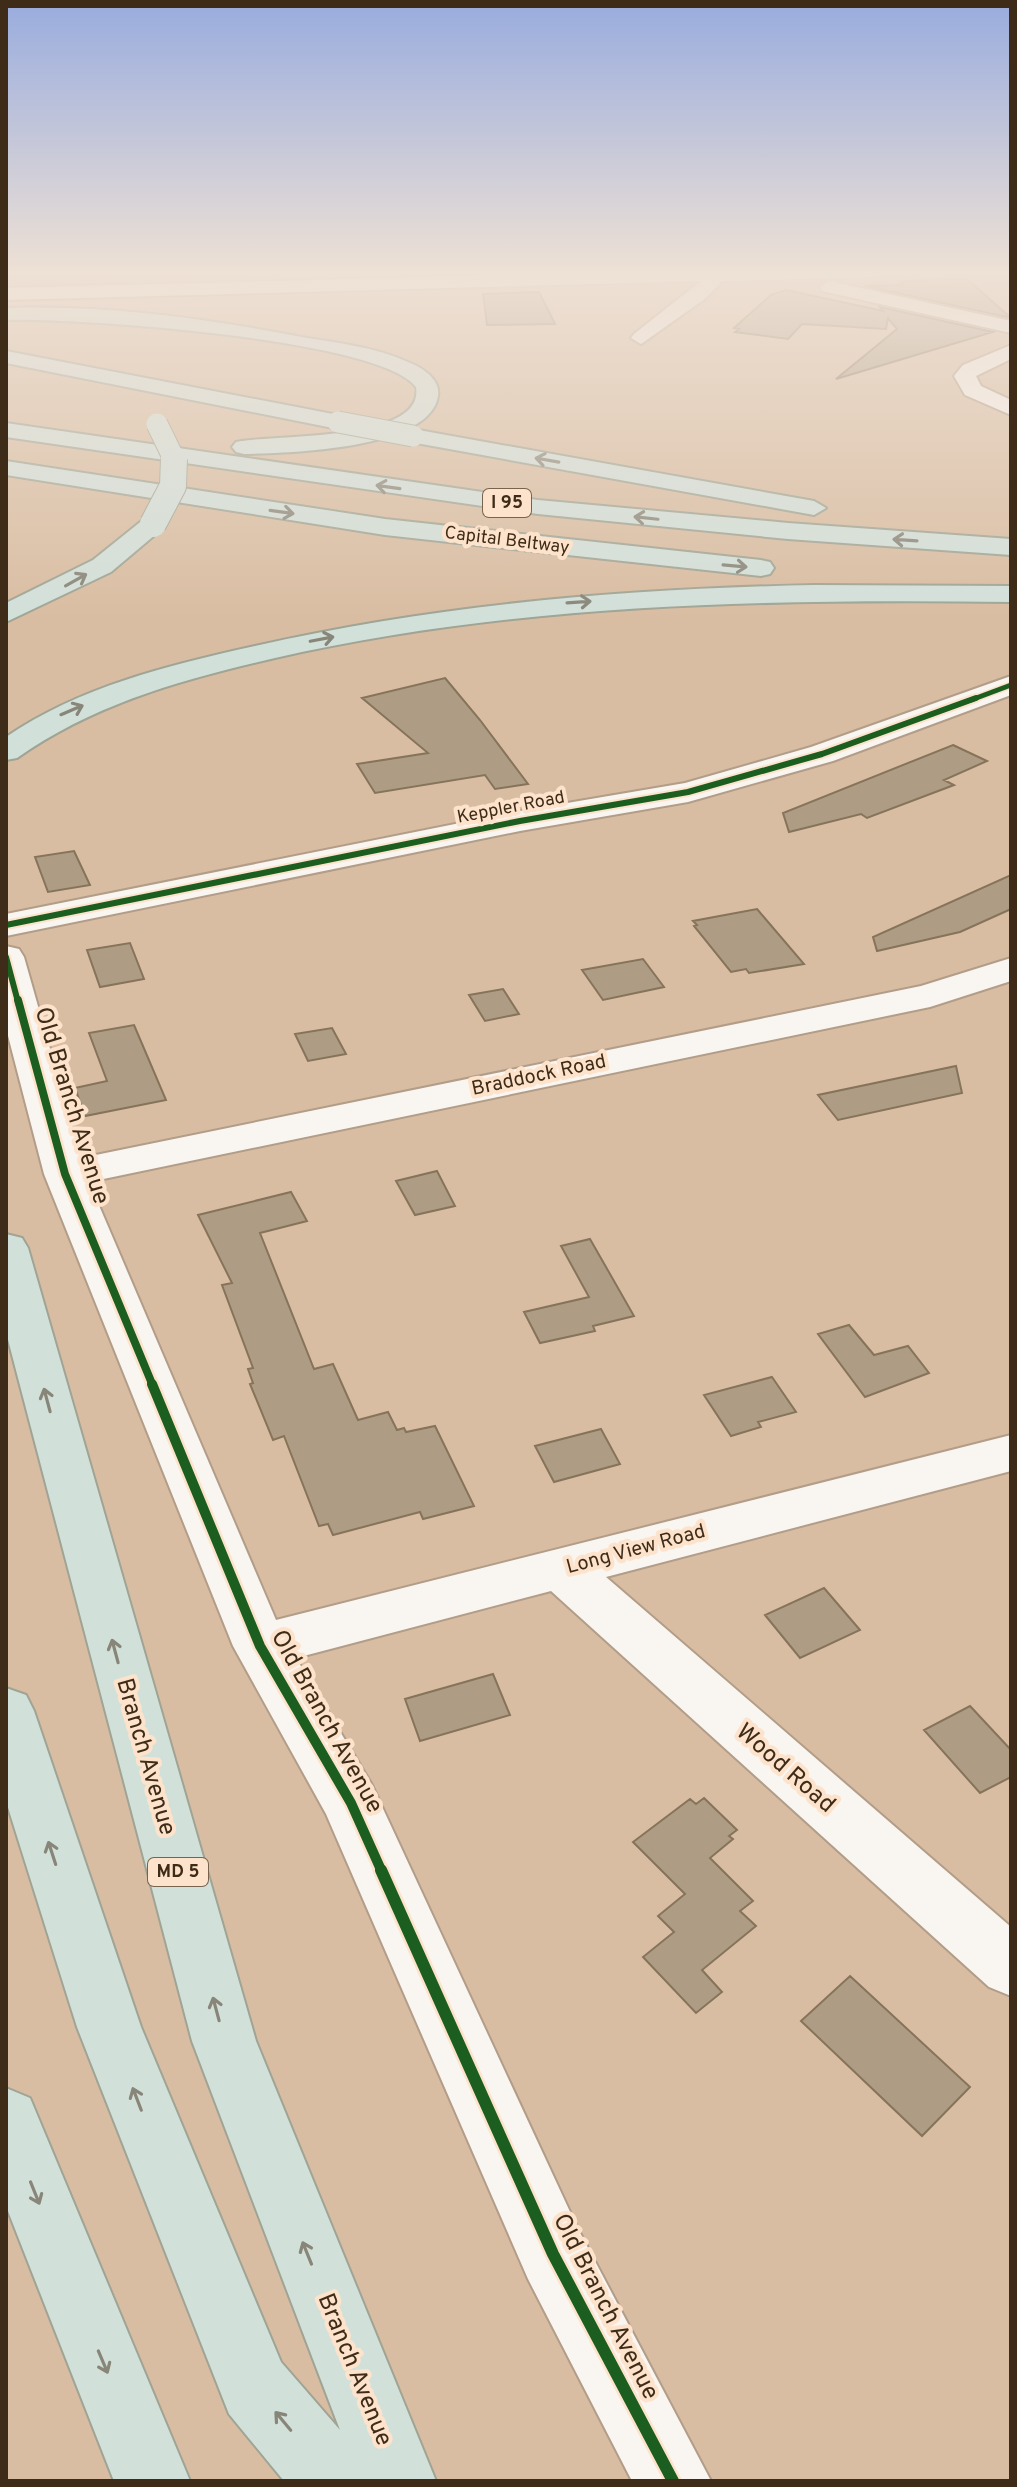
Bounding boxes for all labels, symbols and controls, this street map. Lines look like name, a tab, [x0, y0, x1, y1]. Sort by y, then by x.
one-way arrow	[535, 452, 560, 467]
one-way arrow	[376, 479, 401, 494]
road number: I 95	[483, 489, 531, 517]
one-way arrow	[269, 505, 294, 520]
one-way arrow	[633, 511, 660, 526]
street label: Capital Beltway	[443, 522, 571, 560]
one-way arrow	[892, 532, 919, 547]
one-way arrow	[721, 559, 747, 574]
one-way arrow	[64, 572, 88, 588]
one-way arrow	[565, 594, 592, 609]
one-way arrow	[309, 631, 334, 646]
one-way arrow	[60, 702, 84, 717]
street label: Keppler Road	[455, 786, 567, 830]
street label: Old Branch Avenue	[27, 1004, 115, 1208]
street label: Braddock Road	[469, 1049, 609, 1103]
one-way arrow	[38, 1388, 53, 1414]
street label: Long View Road	[564, 1519, 708, 1581]
street label: Old Branch Avenue	[263, 1625, 389, 1819]
one-way arrow	[107, 1639, 122, 1665]
street label: Branch Avenue	[108, 1675, 182, 1839]
street label: Wood Road	[729, 1718, 841, 1820]
one-way arrow	[44, 1841, 59, 1866]
road number: MD 5	[148, 1858, 208, 1886]
one-way arrow	[207, 1997, 222, 2023]
one-way arrow	[129, 2087, 143, 2112]
one-way arrow	[29, 2180, 43, 2205]
street label: Old Branch Avenue	[545, 2209, 665, 2405]
one-way arrow	[299, 2241, 313, 2266]
street label: Branch Avenue	[310, 2289, 398, 2451]
one-way arrow	[97, 2349, 112, 2374]
one-way arrow	[274, 2412, 292, 2432]

